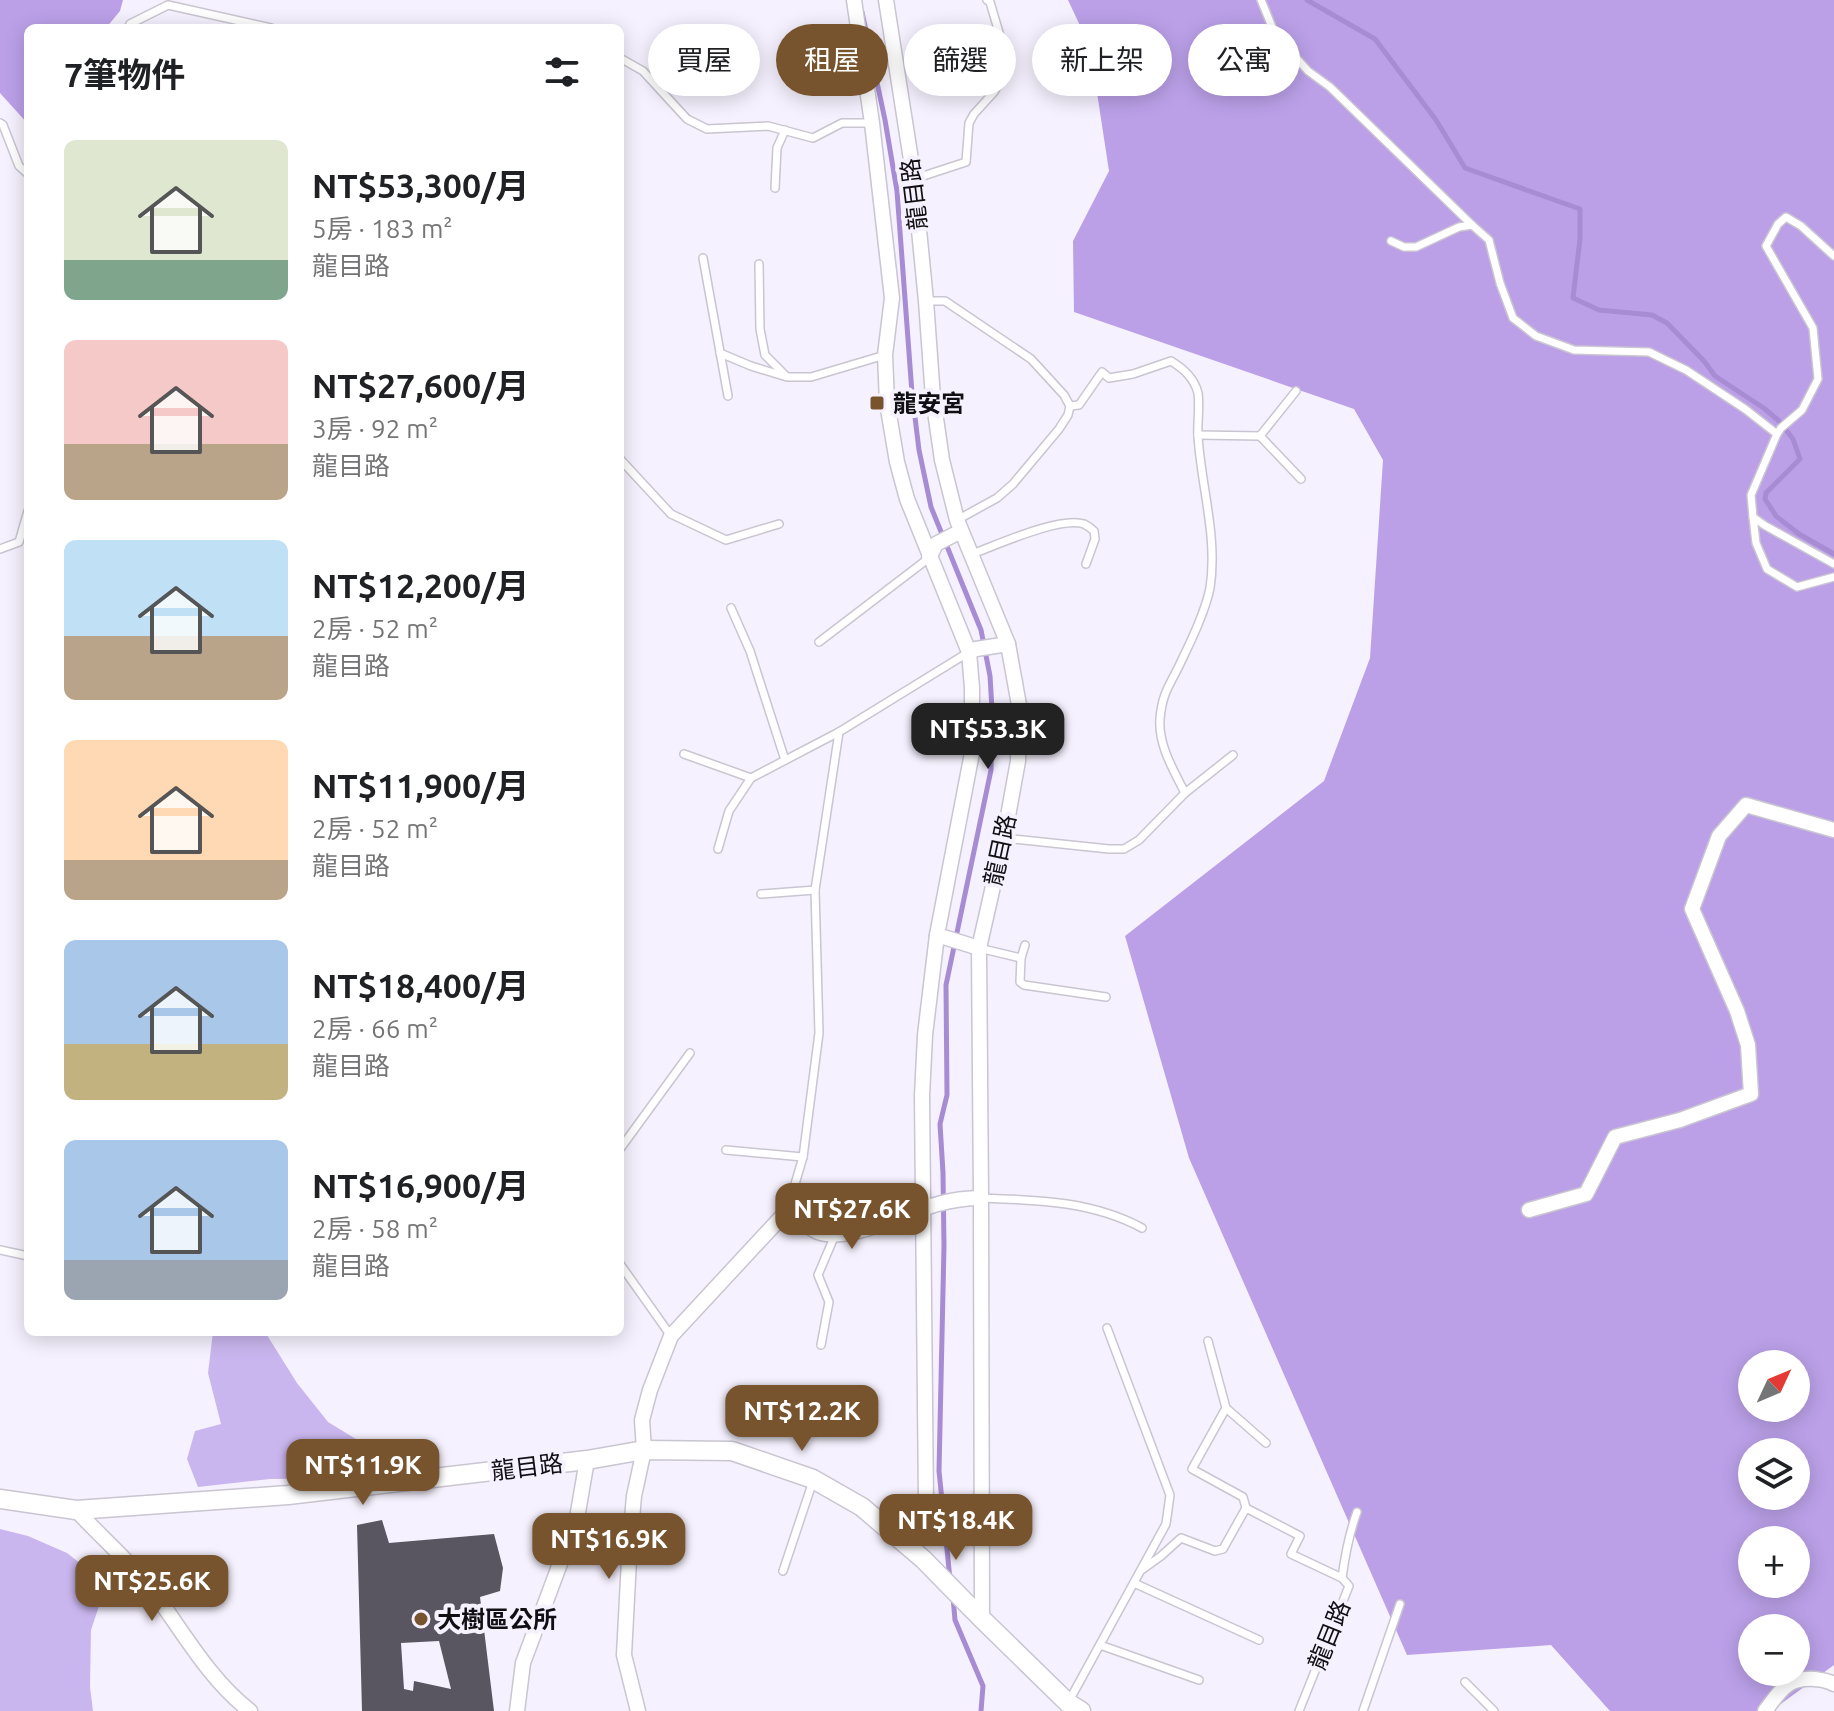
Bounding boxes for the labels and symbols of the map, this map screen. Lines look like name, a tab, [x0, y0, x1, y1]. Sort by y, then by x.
street label: 龍目路	[896, 157, 932, 231]
place label: 龍安宮	[893, 390, 965, 417]
marker: 龍安宮	[868, 394, 886, 412]
pin: NT$53.3K	[905, 703, 1071, 771]
street label: 龍目路	[979, 812, 1021, 888]
pin: NT$27.6K	[769, 1183, 935, 1251]
north arrow	[1738, 1350, 1810, 1422]
pin: NT$12.2K	[719, 1385, 885, 1453]
pin: NT$11.9K	[280, 1439, 446, 1507]
street label: 龍目路	[490, 1449, 564, 1485]
pin: NT$18.4K	[873, 1494, 1039, 1562]
pin: NT$16.9K	[526, 1513, 692, 1581]
pin: NT$25.6K	[69, 1555, 235, 1623]
street label: 龍目路	[1303, 1597, 1355, 1673]
place label: 大樹區公所	[437, 1606, 557, 1633]
marker: 大樹區公所	[412, 1610, 430, 1628]

